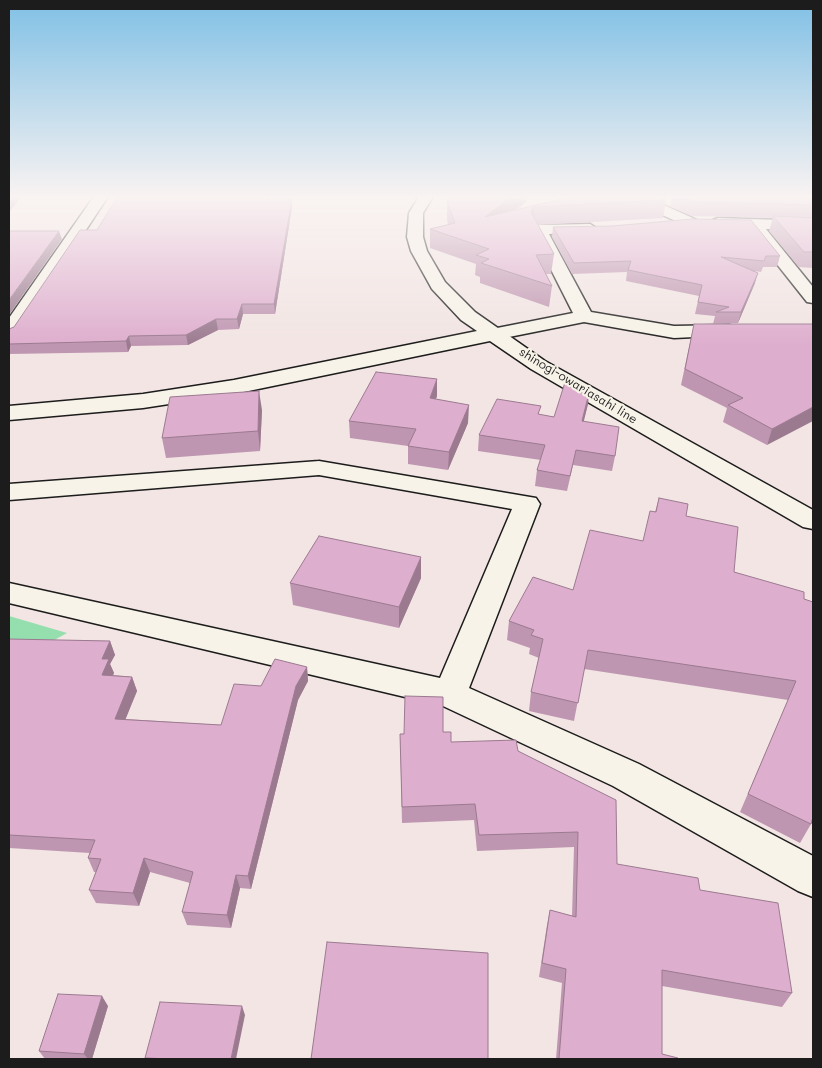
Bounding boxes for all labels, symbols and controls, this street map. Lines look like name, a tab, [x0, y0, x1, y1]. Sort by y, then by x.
street label: shinogi-owariasahi line	[516, 345, 640, 427]

